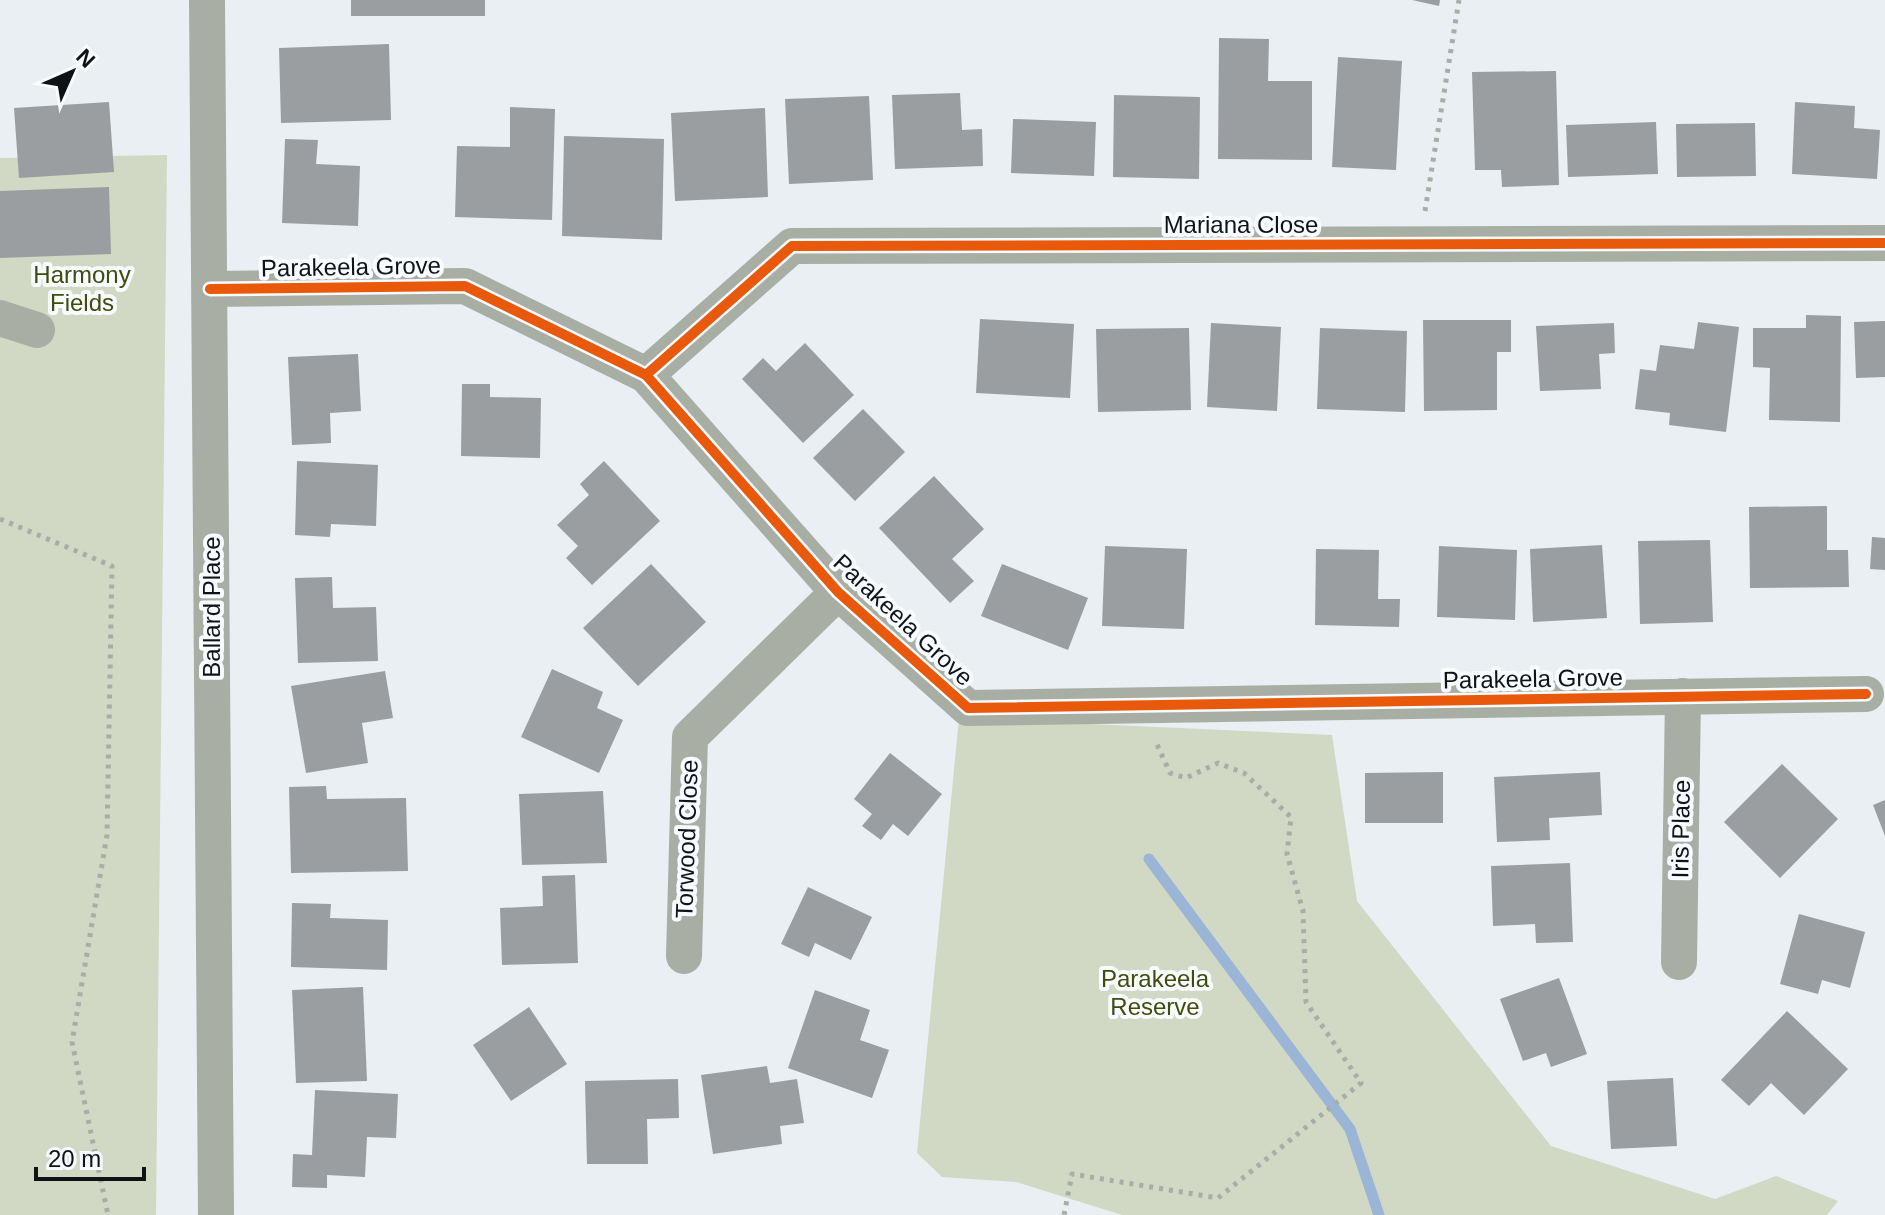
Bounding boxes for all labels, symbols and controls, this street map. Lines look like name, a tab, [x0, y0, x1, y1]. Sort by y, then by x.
north arrow	[32, 32, 112, 112]
text: N	[71, 44, 100, 73]
street label: Mariana Close	[1164, 211, 1318, 238]
street label: Parakeela Grove	[261, 251, 441, 282]
park label: Harmony Fields	[33, 261, 131, 316]
street label: Ballard Place	[198, 536, 225, 678]
street label: Parakeela Grove	[828, 548, 978, 691]
street label: Parakeela Grove	[1443, 663, 1623, 694]
street label: Torwood Close	[670, 759, 703, 919]
street label: Iris Place	[1666, 779, 1695, 879]
park label: Parakeela Reserve	[1101, 965, 1210, 1020]
scale bar	[36, 1131, 144, 1181]
text: 20 m	[48, 1145, 101, 1172]

